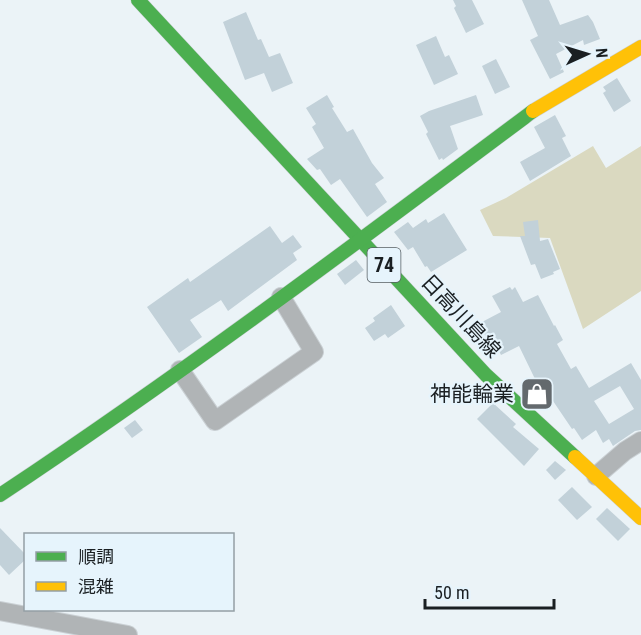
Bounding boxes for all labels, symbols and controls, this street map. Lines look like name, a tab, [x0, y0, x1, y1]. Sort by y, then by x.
north arrow	[557, 24, 617, 84]
text: N	[592, 47, 611, 59]
road number: 74	[368, 248, 400, 282]
street label: 日高川島線	[416, 269, 506, 363]
shop icon: 神能輪業	[519, 376, 555, 412]
place label: 神能輪業	[430, 382, 514, 406]
legend	[24, 533, 234, 611]
text: 順調	[78, 546, 114, 567]
scale bar	[425, 572, 554, 610]
text: 混雑	[78, 576, 114, 597]
text: 50 m	[434, 582, 469, 603]

